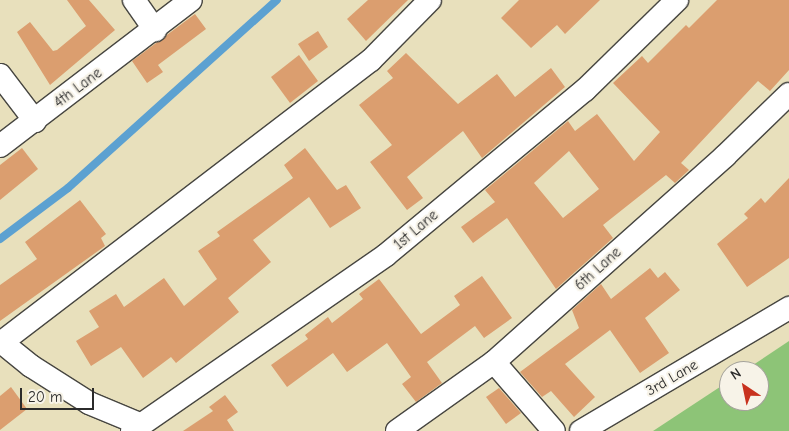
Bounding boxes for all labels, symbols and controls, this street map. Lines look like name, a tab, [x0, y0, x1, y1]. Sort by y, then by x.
street label: 4th Lane	[50, 64, 106, 112]
street label: 1st Lane	[390, 206, 442, 254]
street label: 6th Lane	[571, 243, 625, 295]
street label: 3rd Lane	[643, 356, 701, 400]
north arrow	[719, 361, 769, 411]
text: N	[727, 364, 744, 384]
scale bar	[22, 378, 96, 410]
text: 20 m	[28, 388, 62, 406]

